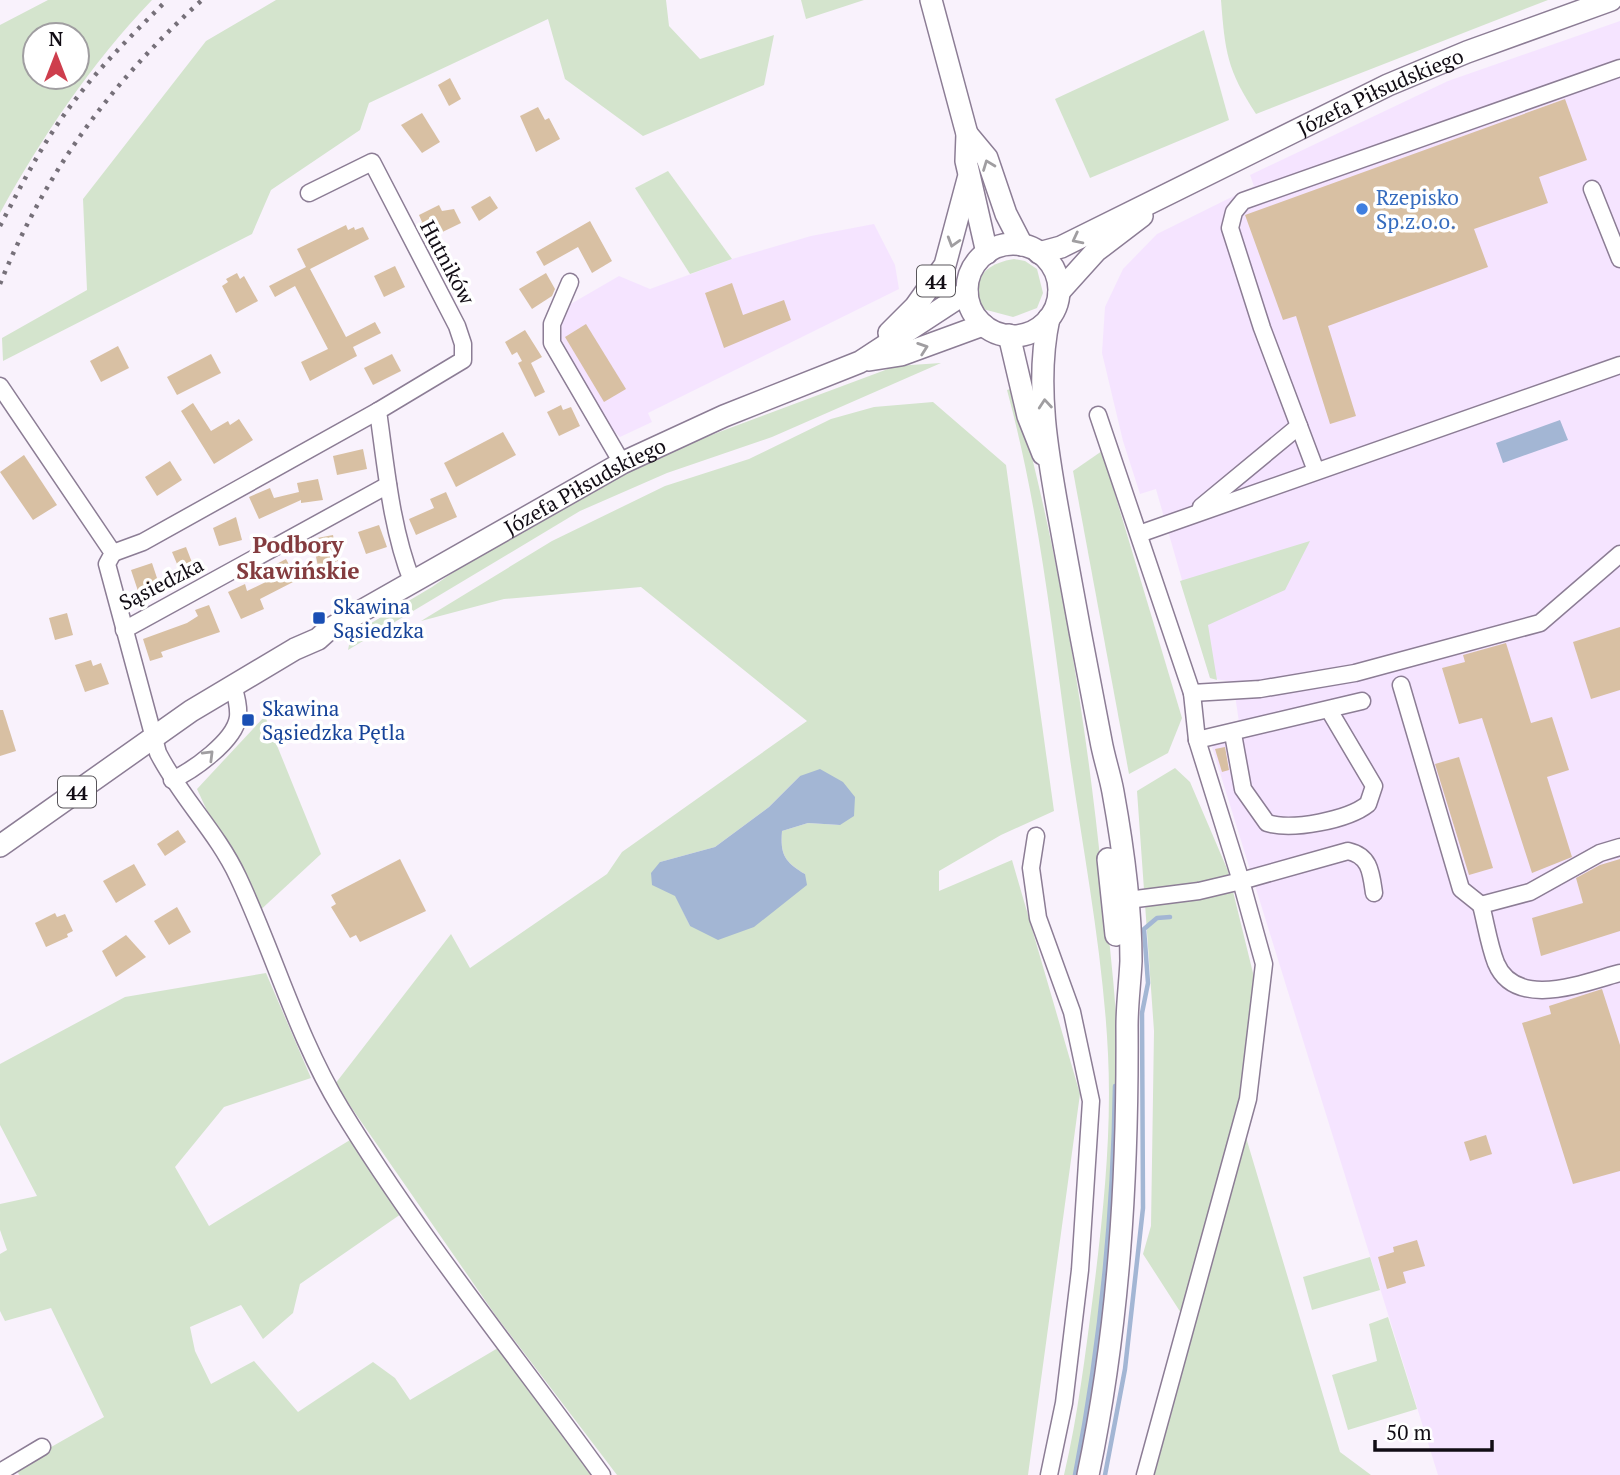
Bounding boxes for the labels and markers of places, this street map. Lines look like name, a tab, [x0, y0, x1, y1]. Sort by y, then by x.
place label: Rzepisko Sp.z.o.o.	[1376, 183, 1459, 235]
marker: Rzepisko Sp.z.o.o.	[1354, 201, 1370, 217]
place label: Skawina Sąsiedzka	[333, 592, 425, 644]
marker: Skawina Sąsiedzka	[311, 610, 327, 626]
place label: Skawina Sąsiedzka Pętla	[262, 694, 406, 746]
marker: Skawina Sąsiedzka Pętla	[240, 712, 256, 728]

